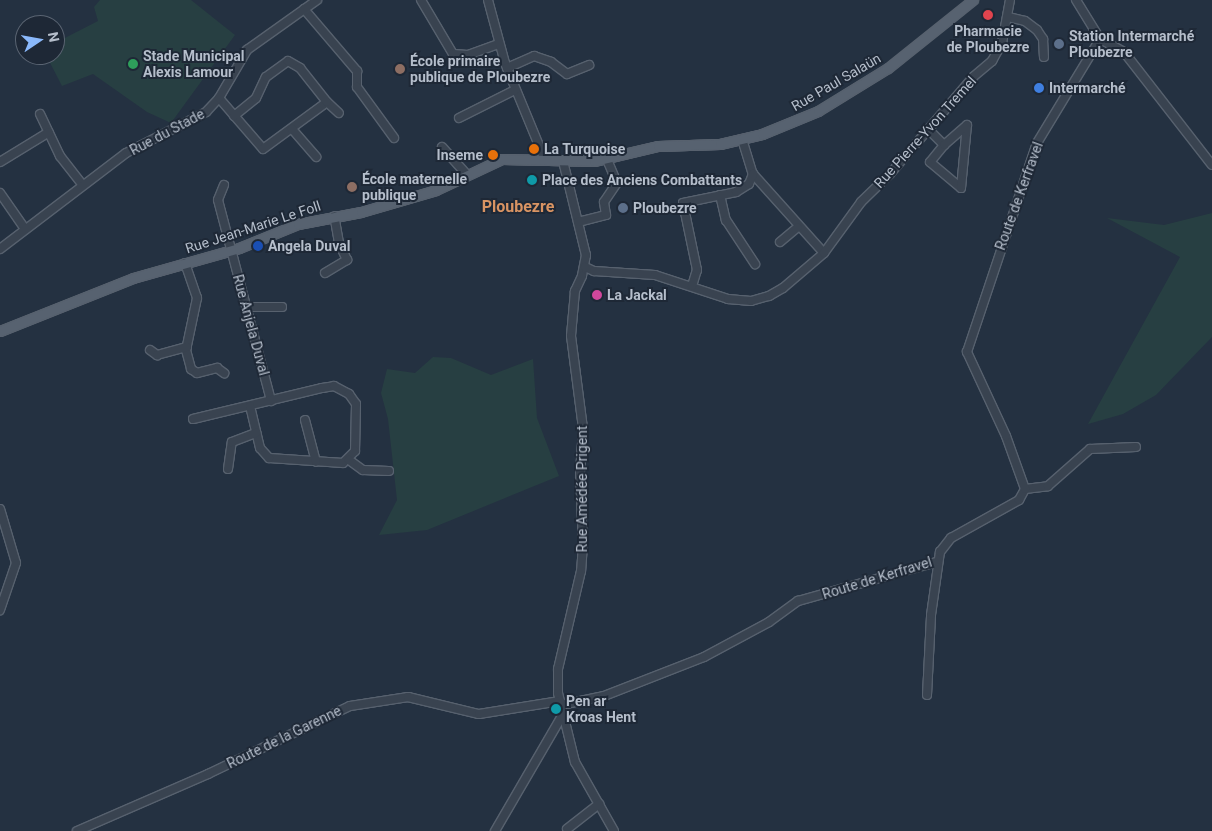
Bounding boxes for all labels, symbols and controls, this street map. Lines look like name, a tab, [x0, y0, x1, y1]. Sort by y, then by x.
marker: Pharmacie de Ploubezre	[982, 9, 994, 21]
north arrow	[15, 15, 65, 65]
place label: Pharmacie de Ploubezre	[947, 23, 1029, 56]
place label: Station Intermarché Ploubezre	[1069, 28, 1194, 60]
text: N	[45, 31, 63, 44]
marker: Station Intermarché Ploubezre	[1053, 38, 1065, 50]
place label: Stade Municipal Alexis Lamour	[143, 48, 244, 80]
street label: Rue Paul Salaün	[788, 50, 884, 114]
place label: École primaire publique de Ploubezre	[410, 53, 550, 85]
marker: Stade Municipal Alexis Lamour	[127, 58, 139, 70]
marker: École primaire publique de Ploubezre	[394, 63, 406, 75]
street label: Rue Pierre-Yvon Tremel	[870, 73, 980, 191]
place label: Intermarché	[1049, 80, 1126, 96]
marker: Intermarché	[1033, 82, 1045, 94]
street label: Rue du Stade	[127, 105, 207, 159]
street label: Route de Kerfravel	[992, 140, 1046, 252]
place label: La Turquoise	[544, 141, 626, 157]
marker: La Turquoise	[528, 143, 540, 155]
place label: Inseme	[437, 147, 483, 163]
marker: Inseme	[487, 149, 499, 161]
place label: École maternelle publique	[362, 171, 467, 203]
place label: Place des Anciens Combattants	[542, 172, 742, 188]
marker: Place des Anciens Combattants	[526, 174, 538, 186]
marker: École maternelle publique	[346, 181, 358, 193]
street label: Rue Jean-Marie Le Foll	[183, 197, 323, 257]
district label: Ploubezre	[482, 197, 554, 217]
place label: Ploubezre	[633, 200, 697, 216]
marker: Ploubezre	[617, 202, 629, 214]
place label: Angela Duval	[268, 238, 350, 254]
marker: Angela Duval	[252, 240, 264, 252]
street label: Rue Anjela Duval	[229, 273, 273, 377]
place label: La Jackal	[607, 287, 667, 303]
marker: La Jackal	[591, 289, 603, 301]
street label: Rue Amédée Prigent	[574, 426, 590, 552]
street label: Route de Kerfravel	[820, 553, 934, 603]
place label: Pen ar Kroas Hent	[566, 693, 636, 726]
street label: Route de la Garenne	[224, 702, 344, 772]
marker: Pen ar Kroas Hent	[550, 703, 562, 715]

